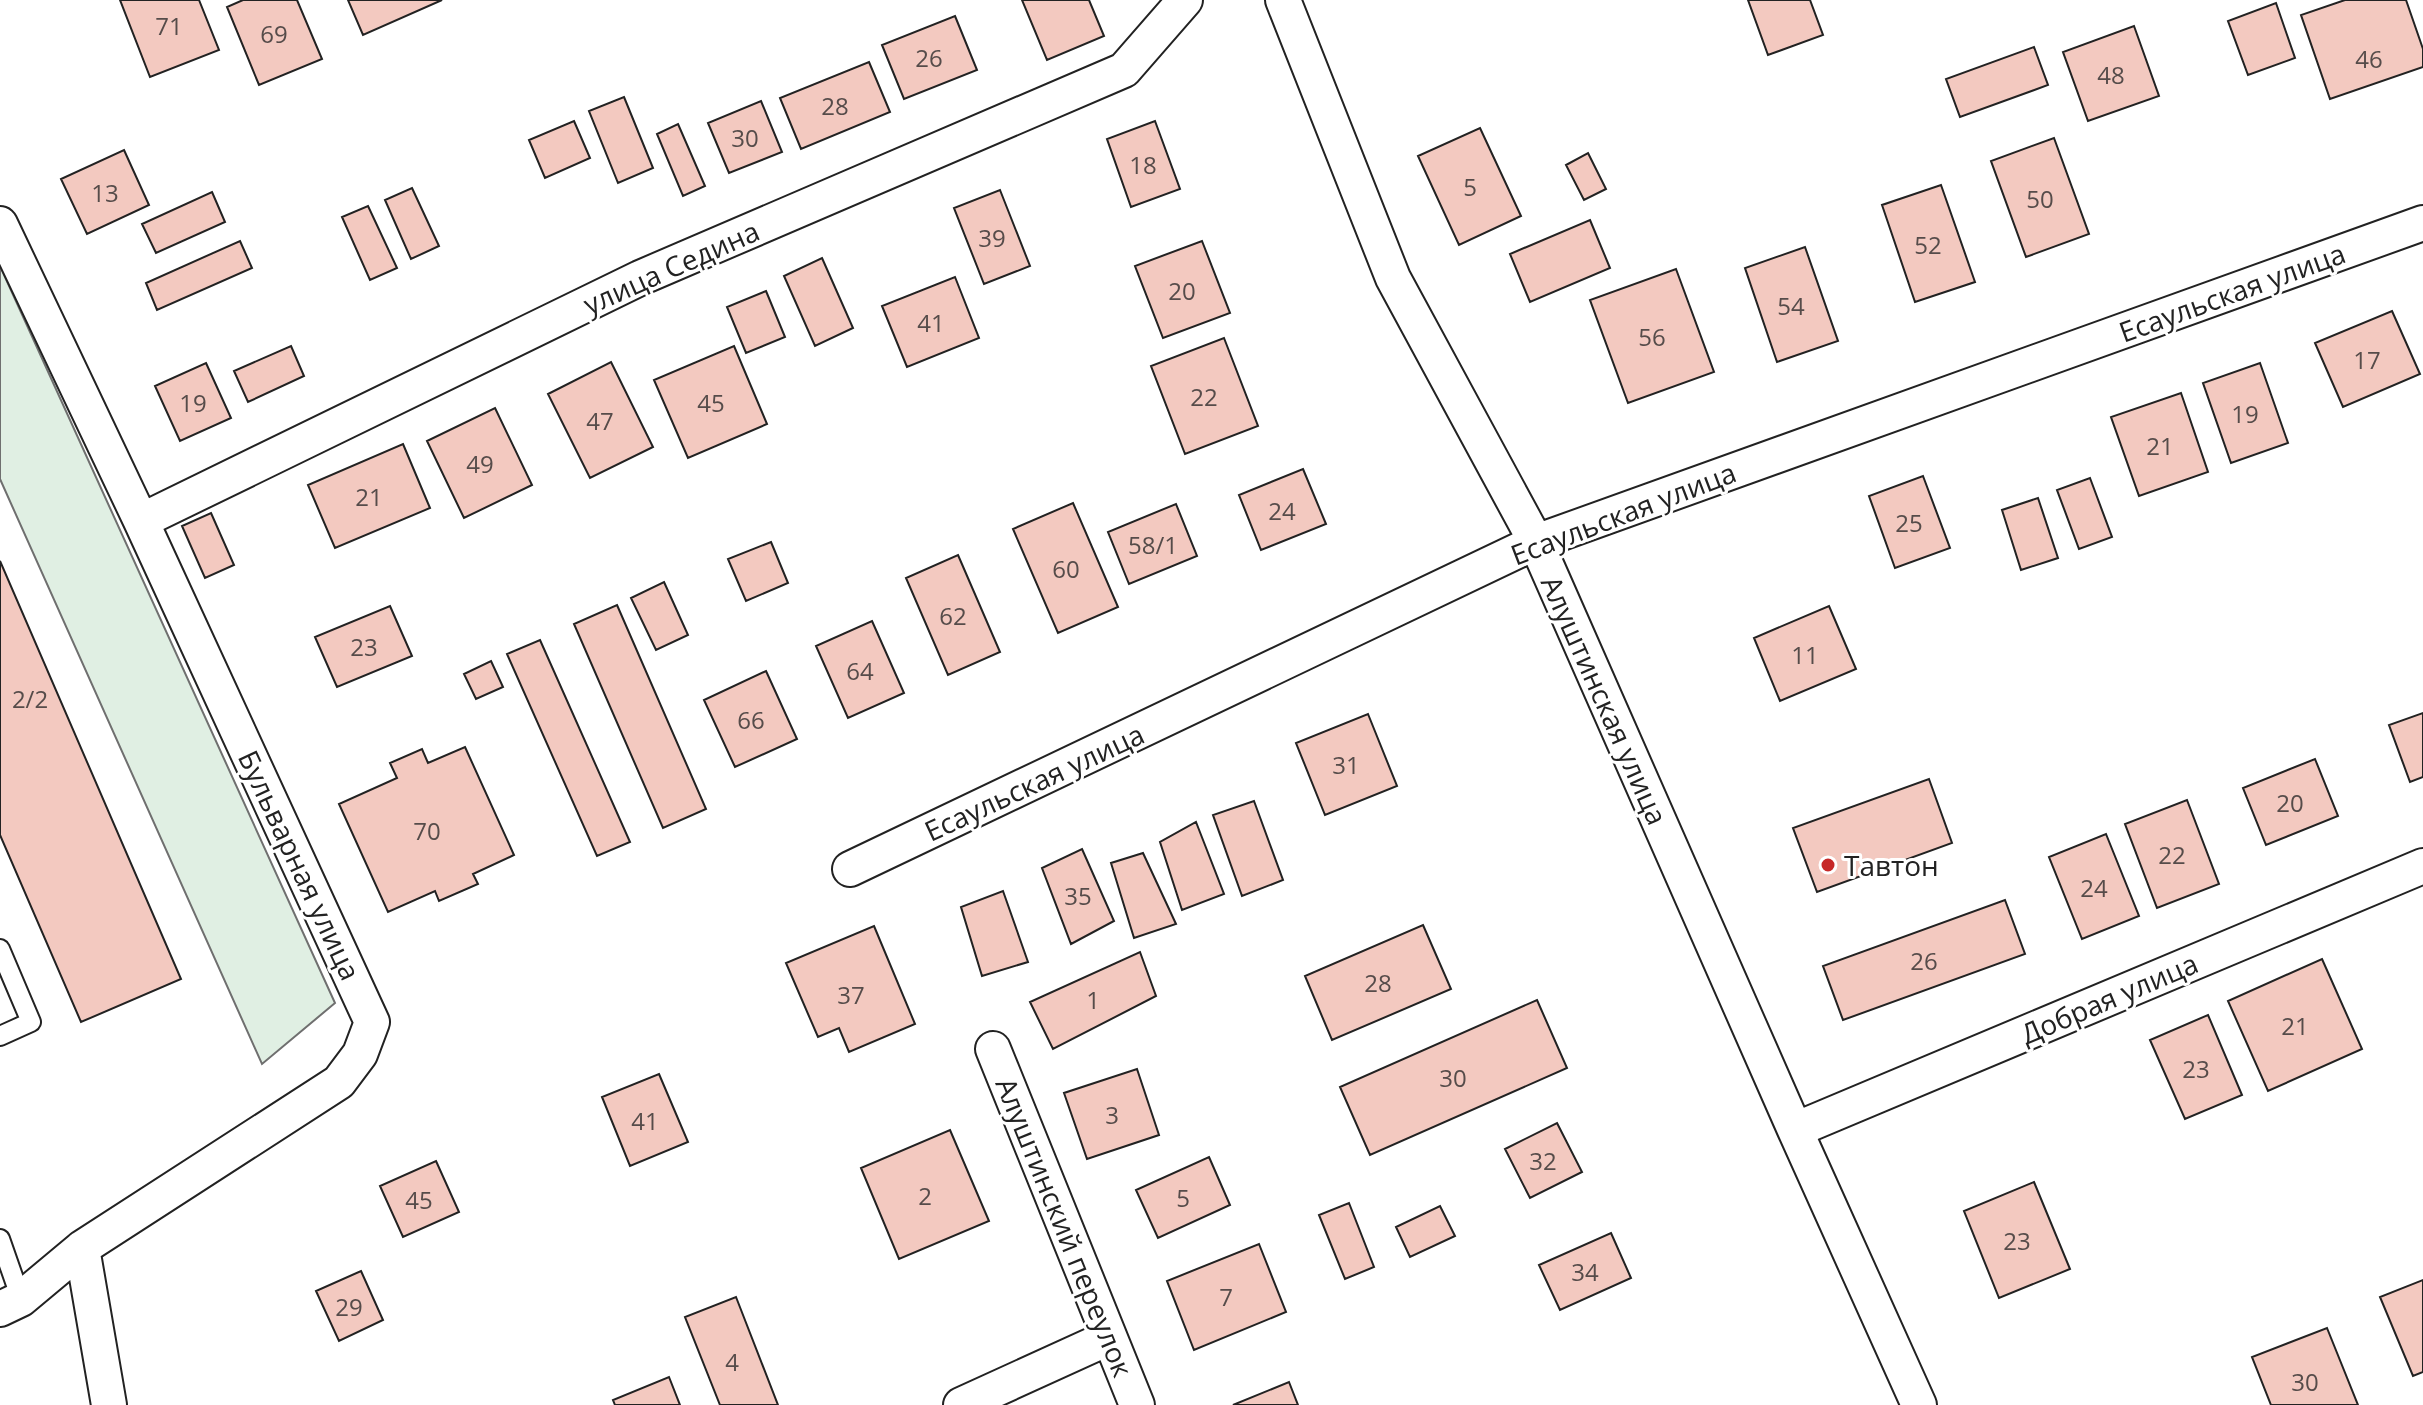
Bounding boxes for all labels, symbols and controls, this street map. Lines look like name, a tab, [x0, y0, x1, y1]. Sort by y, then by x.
house number: 71	[155, 9, 183, 42]
house number: 69	[260, 17, 288, 50]
house number: 26	[915, 41, 943, 74]
house number: 46	[2355, 42, 2383, 75]
house number: 48	[2097, 58, 2125, 91]
house number: 28	[821, 89, 849, 122]
house number: 30	[731, 121, 759, 154]
house number: 18	[1129, 148, 1157, 181]
house number: 5	[1463, 170, 1477, 203]
house number: 13	[91, 176, 119, 209]
house number: 50	[2026, 182, 2054, 215]
street label: улица Седина	[577, 211, 765, 323]
house number: 39	[978, 221, 1006, 254]
house number: 52	[1914, 228, 1942, 261]
street label: Есаульская улица	[2114, 233, 2350, 351]
house number: 20	[1168, 274, 1196, 307]
house number: 54	[1777, 289, 1805, 322]
house number: 41	[917, 306, 945, 339]
house number: 56	[1638, 320, 1666, 353]
house number: 17	[2353, 343, 2381, 376]
house number: 22	[1190, 380, 1218, 413]
house number: 19	[179, 386, 207, 419]
house number: 45	[697, 386, 725, 419]
house number: 19	[2231, 397, 2259, 430]
house number: 47	[586, 404, 614, 437]
house number: 21	[2146, 429, 2174, 462]
house number: 49	[466, 447, 494, 480]
street label: Есаульская улица	[1505, 453, 1741, 573]
house number: 21	[355, 480, 383, 513]
house number: 24	[1268, 494, 1296, 527]
house number: 25	[1895, 506, 1923, 539]
house number: 58/1	[1128, 528, 1178, 561]
house number: 60	[1052, 552, 1080, 585]
street label: Алуштинская улица	[1533, 570, 1677, 830]
house number: 62	[939, 599, 967, 632]
house number: 23	[350, 630, 378, 663]
house number: 11	[1791, 638, 1819, 671]
house number: 64	[846, 654, 874, 687]
house number: 2/2	[12, 682, 48, 715]
house number: 66	[737, 703, 765, 736]
street label: Есаульская улица	[918, 714, 1150, 850]
street label: Бульварная улица	[230, 744, 370, 986]
house number: 31	[1332, 748, 1360, 781]
house number: 20	[2276, 786, 2304, 819]
house number: 70	[413, 814, 441, 847]
house number: 22	[2158, 838, 2186, 871]
place label: Тавтон	[1844, 846, 1939, 884]
marker: Тавтон	[1819, 856, 1837, 874]
house number: 24	[2080, 871, 2108, 904]
house number: 35	[1064, 879, 1092, 912]
house number: 26	[1910, 944, 1938, 977]
street label: Добрая улица	[2015, 944, 2203, 1052]
house number: 28	[1364, 966, 1392, 999]
house number: 37	[837, 978, 865, 1011]
house number: 1	[1086, 983, 1100, 1016]
house number: 21	[2281, 1009, 2309, 1042]
house number: 23	[2182, 1052, 2210, 1085]
house number: 30	[1439, 1061, 1467, 1094]
street label: Алуштинский переулок	[988, 1072, 1143, 1383]
house number: 3	[1105, 1098, 1119, 1131]
house number: 41	[631, 1104, 659, 1137]
house number: 32	[1529, 1144, 1557, 1177]
house number: 2	[918, 1179, 932, 1212]
house number: 5	[1176, 1181, 1190, 1214]
house number: 45	[405, 1183, 433, 1216]
house number: 23	[2003, 1224, 2031, 1257]
house number: 34	[1571, 1255, 1599, 1288]
house number: 7	[1219, 1280, 1233, 1313]
house number: 29	[335, 1290, 363, 1323]
house number: 4	[725, 1345, 739, 1378]
house number: 30	[2291, 1365, 2319, 1398]

